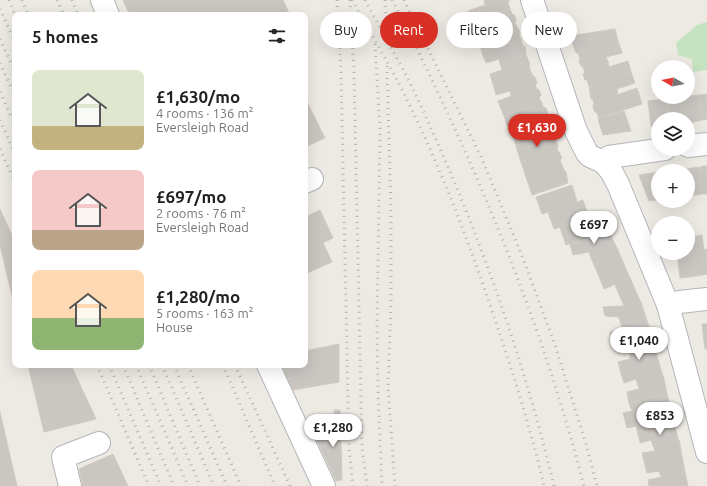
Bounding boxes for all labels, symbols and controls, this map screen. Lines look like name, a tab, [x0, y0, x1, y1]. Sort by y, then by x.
chip: Buy	[320, 12, 372, 48]
chip: Rent	[380, 12, 438, 48]
chip: Filters	[446, 12, 513, 48]
chip: New	[521, 12, 577, 48]
icon: filters	[266, 25, 288, 47]
text: 5 homes	[32, 27, 98, 46]
north arrow	[651, 60, 695, 104]
map controls	[651, 60, 695, 260]
icon: home	[64, 86, 112, 134]
text: £1,630/mo	[156, 87, 240, 106]
text: 4 rooms · 136 m²	[156, 106, 253, 120]
button: layers	[651, 112, 695, 156]
pin: £1,630	[504, 114, 570, 148]
text: Eversleigh Road	[156, 120, 249, 134]
text: £1,630	[517, 120, 557, 134]
button: +	[651, 164, 695, 208]
icon: home	[64, 186, 112, 234]
text: £697/mo	[156, 187, 226, 206]
text: 2 rooms · 76 m²	[156, 206, 246, 220]
pin: £697	[570, 211, 618, 245]
button: −	[651, 216, 695, 260]
text: £697	[579, 217, 609, 231]
text: Eversleigh Road	[156, 220, 249, 234]
icon: home	[64, 286, 112, 334]
text: £1,280/mo	[156, 287, 240, 306]
text: 5 rooms · 163 m²	[156, 306, 253, 320]
text: House	[156, 320, 193, 334]
pin: £1,040	[606, 327, 672, 361]
text: £1,040	[619, 333, 659, 347]
pin: £853	[636, 402, 684, 436]
text: £853	[645, 408, 675, 422]
pin: £1,280	[300, 414, 366, 448]
text: £1,280	[313, 420, 353, 434]

